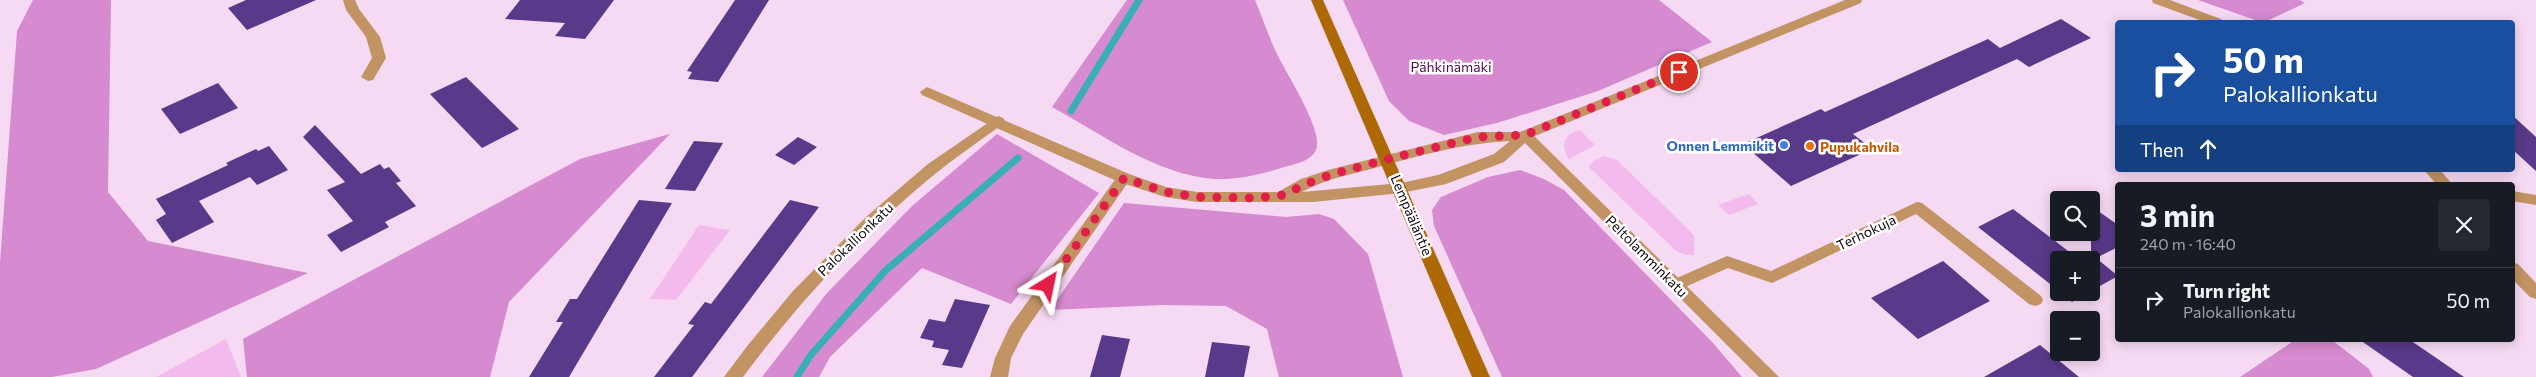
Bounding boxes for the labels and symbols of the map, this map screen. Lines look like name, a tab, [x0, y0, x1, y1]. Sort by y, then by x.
pin	[1658, 51, 1700, 93]
park label: Pähkinämäki	[1410, 58, 1492, 75]
place label: Onnen Lemmikit	[1667, 137, 1774, 154]
place label: Pupukahvila	[1820, 138, 1899, 155]
marker: Onnen Lemmikit	[1778, 139, 1790, 151]
marker: Pupukahvila	[1804, 140, 1816, 152]
street label: Lempääläntie	[1387, 172, 1437, 258]
street label: Palokallionkatu	[814, 199, 896, 279]
street label: Terhokuja	[1834, 210, 1898, 254]
street label: Peltolamminkatu	[1602, 211, 1692, 301]
position arrow	[1021, 258, 1073, 310]

